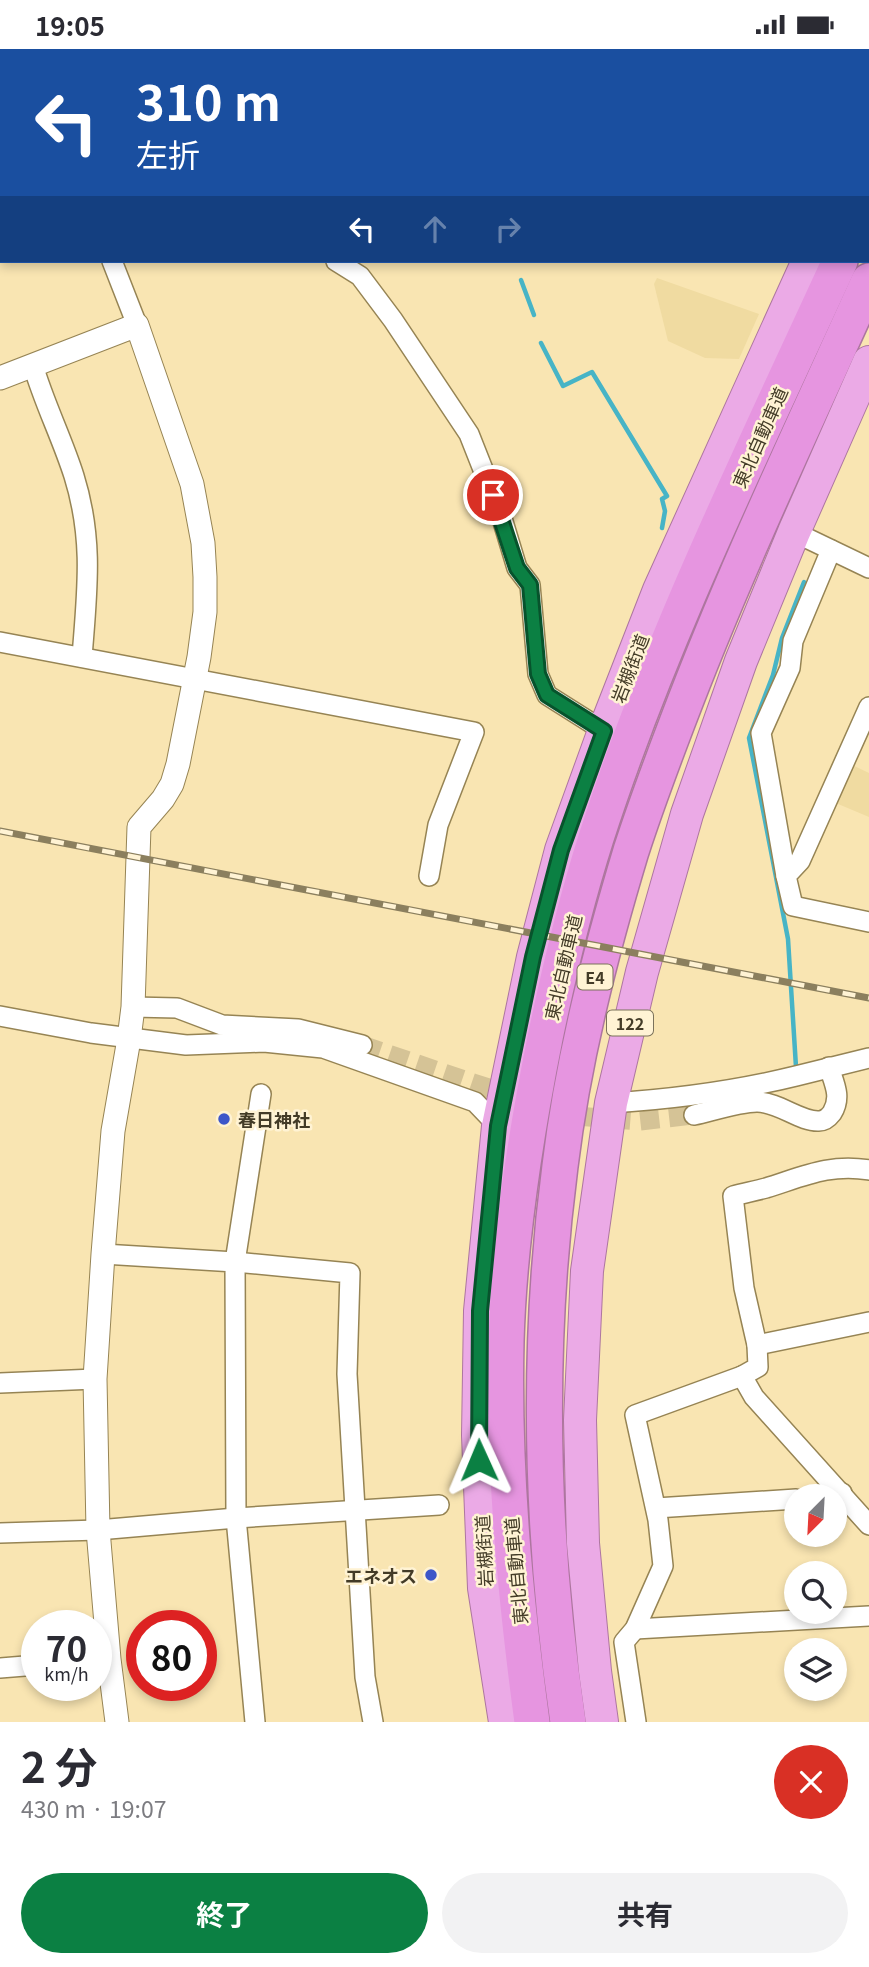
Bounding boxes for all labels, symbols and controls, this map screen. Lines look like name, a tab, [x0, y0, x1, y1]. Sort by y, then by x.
text: 19:05	[35, 6, 105, 43]
text: 310 m	[136, 64, 281, 135]
icon: left	[21, 77, 112, 168]
text: 左折	[136, 130, 200, 176]
icon: left	[343, 210, 381, 248]
icon: ahead	[416, 210, 454, 248]
icon: right	[489, 210, 527, 248]
street label: 東北自動車道	[725, 382, 793, 492]
pin	[463, 465, 523, 525]
icon: arrive	[474, 476, 512, 514]
street label: 岩槻街道	[604, 630, 654, 706]
street label: 東北自動車道	[537, 911, 587, 1023]
road number: E4	[578, 965, 612, 989]
road number: 122	[607, 1011, 653, 1035]
place label: 春日神社	[238, 1106, 310, 1132]
marker: 春日神社	[216, 1111, 232, 1127]
position arrow	[442, 1423, 516, 1497]
north arrow	[784, 1484, 847, 1547]
map controls	[784, 1484, 847, 1701]
street label: 岩槻街道	[468, 1514, 498, 1588]
street label: 東北自動車道	[497, 1516, 533, 1626]
button: search	[784, 1561, 847, 1624]
place label: エネオス	[345, 1562, 417, 1588]
marker: エネオス	[423, 1567, 439, 1583]
speed limit sign: 80	[126, 1610, 217, 1701]
text: 70	[46, 1621, 87, 1672]
button: layers	[784, 1638, 847, 1701]
text: km/h	[44, 1660, 89, 1686]
text: 2 分	[21, 1734, 97, 1795]
button: close	[774, 1745, 848, 1819]
text: 430 m · 19:07	[21, 1791, 166, 1825]
button: 終了	[21, 1873, 428, 1953]
button: 共有	[442, 1873, 848, 1953]

